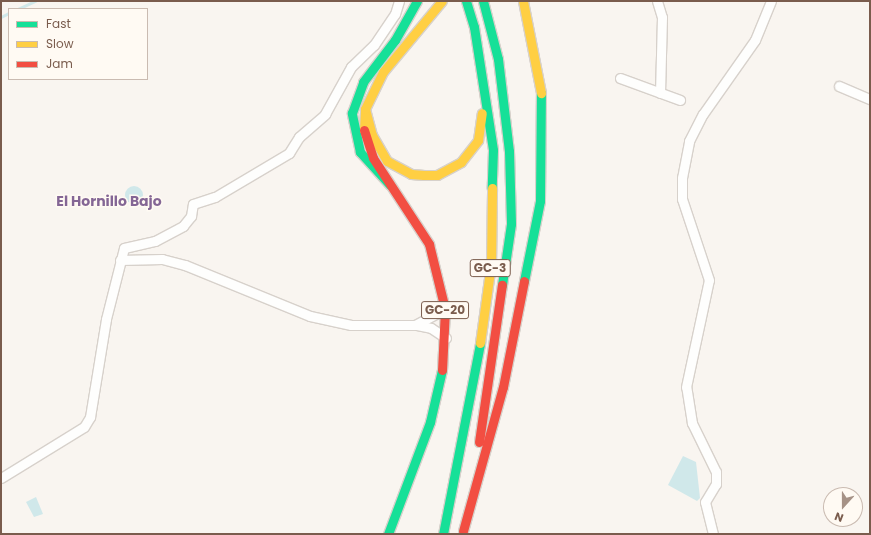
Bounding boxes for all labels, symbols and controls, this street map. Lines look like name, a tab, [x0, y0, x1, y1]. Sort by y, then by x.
legend	[8, 8, 148, 80]
text: Fast	[46, 15, 71, 32]
text: Slow	[46, 35, 74, 52]
text: Jam	[46, 55, 73, 72]
district label: El Hornillo Bajo	[56, 193, 162, 209]
road number: GC-3	[469, 258, 511, 278]
road number: GC-20	[421, 300, 469, 320]
north arrow	[823, 487, 863, 527]
text: N	[832, 508, 846, 526]

